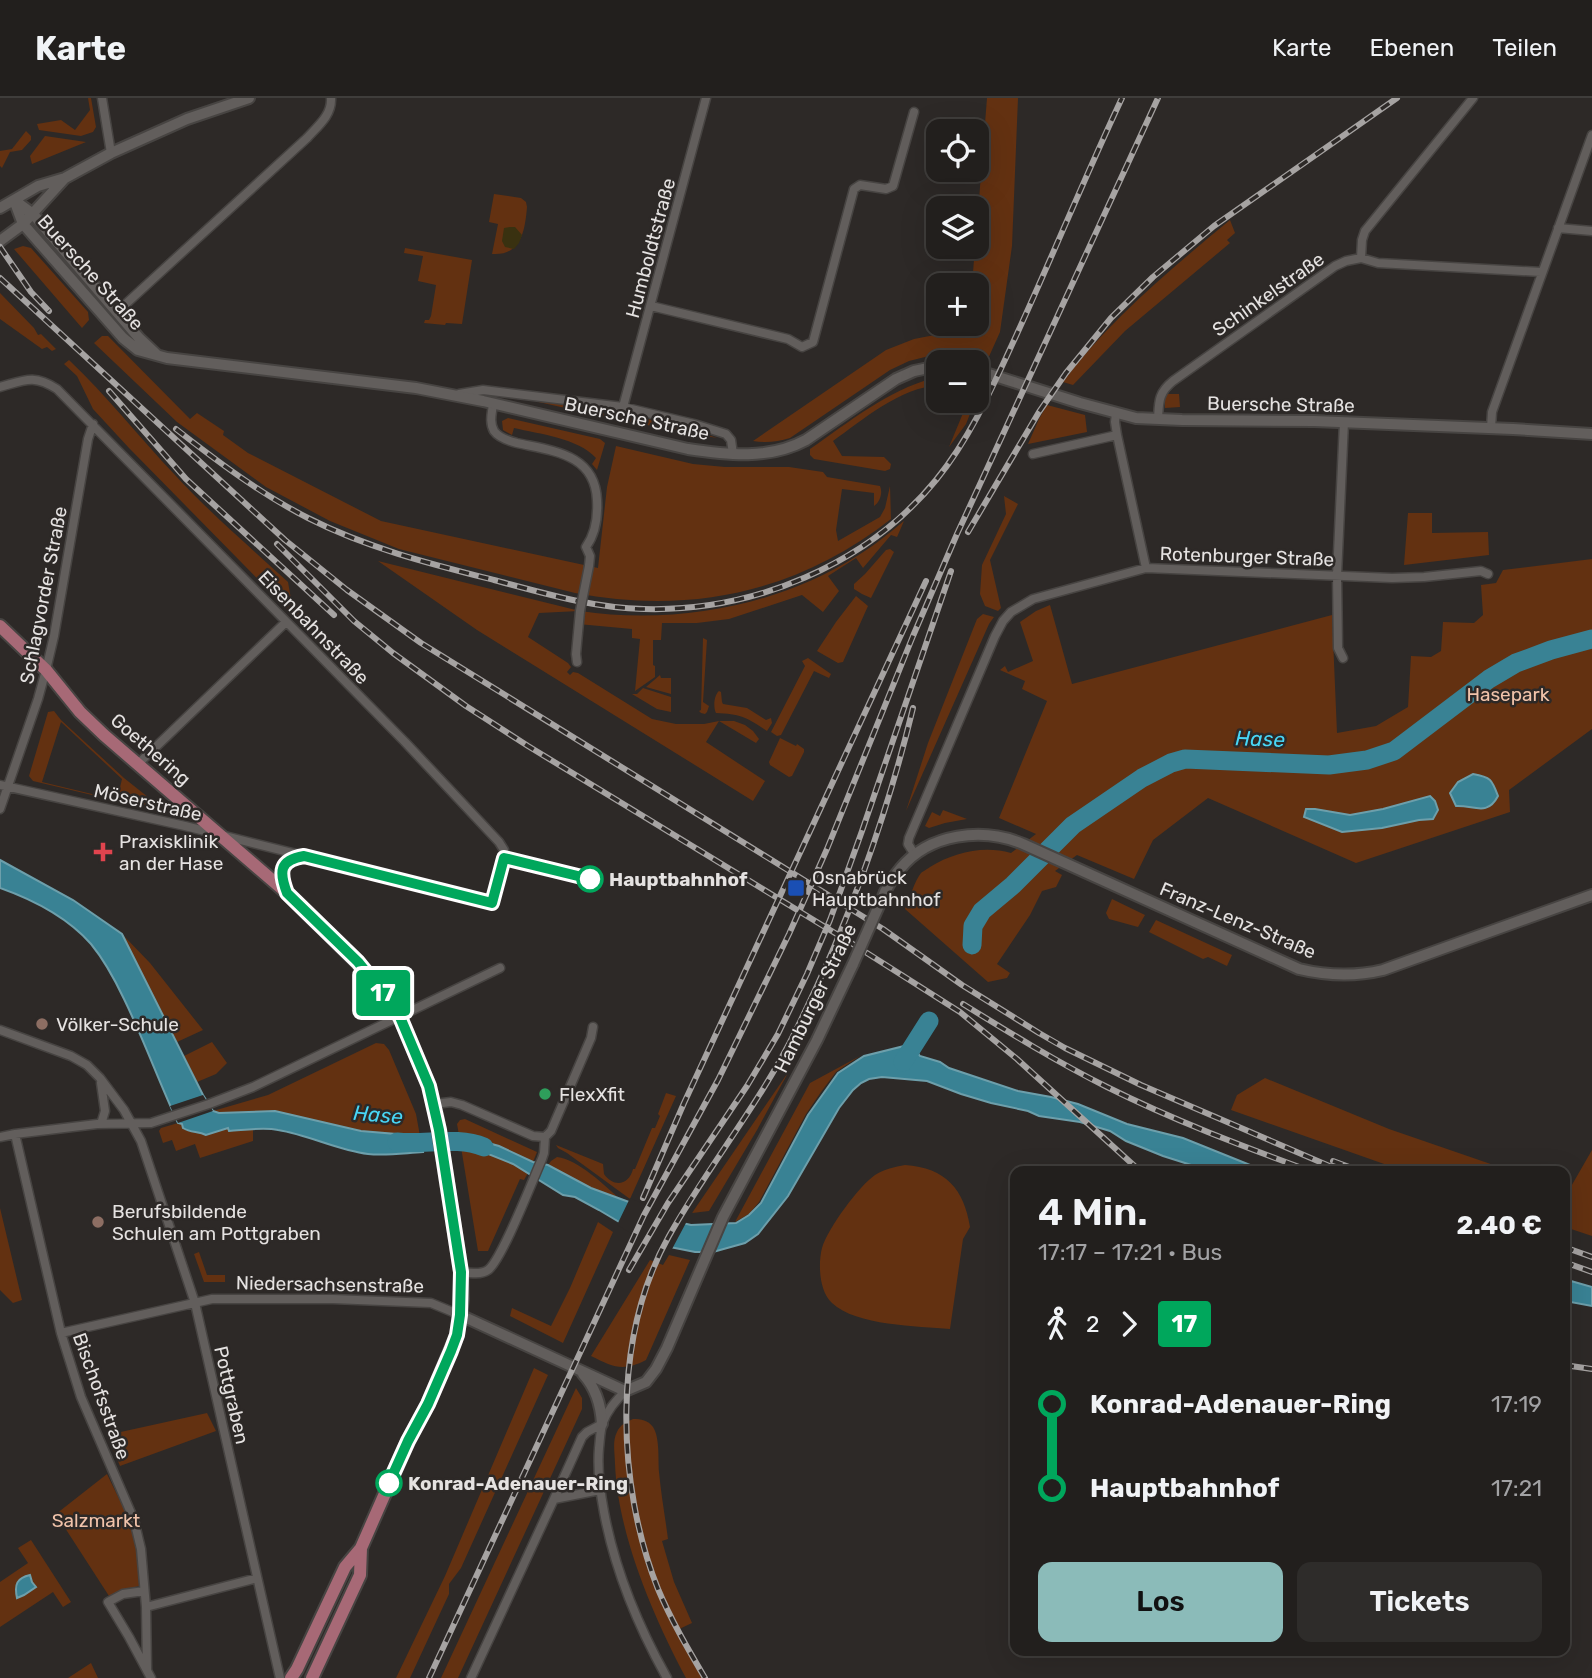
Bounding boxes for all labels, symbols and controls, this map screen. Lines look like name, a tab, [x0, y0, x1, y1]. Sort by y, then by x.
text: Karte	[35, 29, 126, 68]
text: Karte	[1272, 34, 1332, 62]
text: Ebenen	[1370, 34, 1454, 62]
text: Teilen	[1492, 34, 1557, 62]
map controls	[926, 119, 989, 413]
button: locate	[926, 119, 989, 182]
street label: Humboldtstraße	[621, 176, 680, 321]
button: layers	[926, 196, 989, 259]
street label: Buersche Straße	[33, 210, 149, 335]
street label: Schinkelstraße	[1208, 247, 1329, 341]
button: +	[926, 273, 989, 336]
button: −	[926, 350, 989, 413]
street label: Buersche Straße	[562, 392, 712, 445]
street label: Buersche Straße	[1207, 392, 1355, 417]
street label: Schlagvorder Straße	[15, 504, 72, 686]
street label: Rotenburger Straße	[1159, 542, 1335, 571]
street label: Eisenbahnstraße	[254, 566, 374, 689]
park label: Hasepark	[1466, 683, 1550, 706]
street label: Goethering	[106, 708, 195, 790]
water label: Hase	[1235, 725, 1286, 752]
street label: Möserstraße	[92, 779, 204, 826]
place label: Praxisklinik an der Hase	[119, 830, 223, 875]
marker: Praxisklinik an der Hase	[93, 842, 113, 862]
marker: Hauptbahnhof	[577, 866, 603, 892]
place label: Osnabrück Hauptbahnhof	[812, 866, 941, 911]
place label: Hauptbahnhof	[609, 868, 748, 891]
street label: Franz-Lenz-Straße	[1156, 877, 1319, 964]
marker: Osnabrück Hauptbahnhof	[786, 878, 806, 898]
street label: Hamburger Straße	[769, 920, 861, 1076]
line badge: 17	[352, 970, 414, 1016]
text: 17	[370, 979, 396, 1007]
place label: Völker-Schule	[56, 1013, 179, 1036]
marker: Völker-Schule	[34, 1016, 50, 1032]
place label: FlexXfit	[559, 1083, 626, 1106]
marker: FlexXfit	[537, 1086, 553, 1102]
water label: Hase	[352, 1100, 404, 1129]
text: 4 Min.	[1038, 1189, 1148, 1235]
place label: Berufsbildende Schulen am Pottgraben	[112, 1200, 321, 1245]
text: 2.40 €	[1457, 1210, 1542, 1241]
marker: Berufsbildende Schulen am Pottgraben	[90, 1214, 106, 1230]
text: 17:17 – 17:21 · Bus	[1038, 1238, 1222, 1266]
street label: Niedersachsenstraße	[236, 1271, 424, 1298]
icon: walk	[1038, 1305, 1076, 1343]
icon: forward	[1110, 1305, 1148, 1343]
text: 2	[1086, 1310, 1100, 1338]
text: 17	[1172, 1310, 1197, 1338]
street label: Bischofsstraße	[68, 1330, 135, 1463]
street label: Pottgraben	[209, 1344, 254, 1446]
text: Konrad-Adenauer-Ring	[1090, 1389, 1391, 1420]
text: 17:19	[1491, 1390, 1542, 1418]
marker: Konrad-Adenauer-Ring	[376, 1470, 402, 1496]
place label: Konrad-Adenauer-Ring	[408, 1472, 628, 1495]
text: Hauptbahnhof	[1090, 1473, 1279, 1504]
text: 17:21	[1491, 1474, 1542, 1502]
park label: Salzmarkt	[52, 1509, 141, 1532]
button: Los	[1038, 1562, 1283, 1642]
button: Tickets	[1297, 1562, 1542, 1642]

